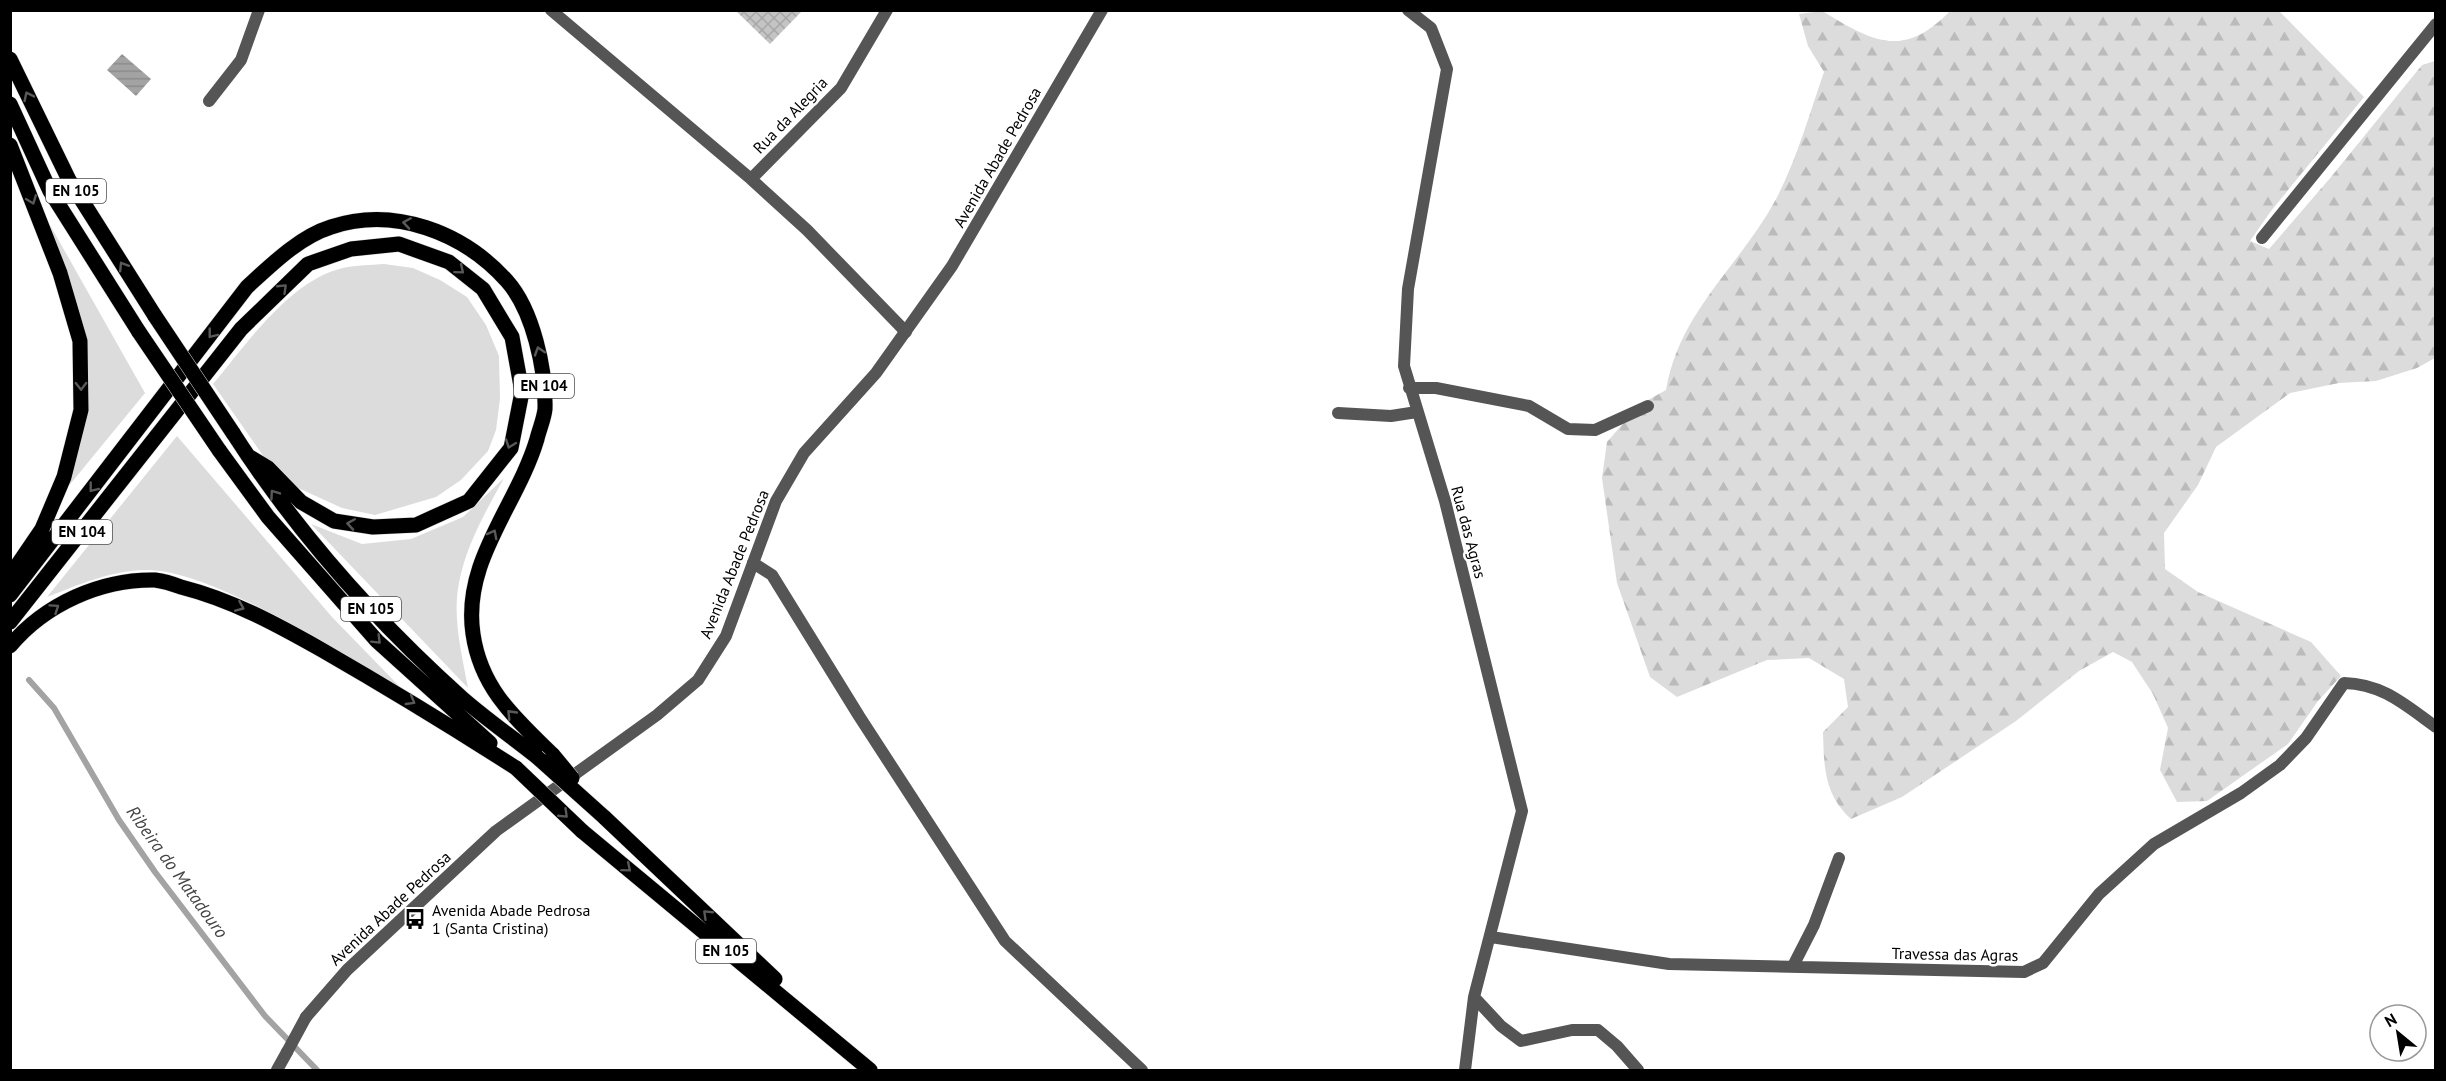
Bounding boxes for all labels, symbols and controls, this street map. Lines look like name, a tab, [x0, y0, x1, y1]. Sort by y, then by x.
street label: Rua da Alegria	[749, 73, 831, 157]
street label: Avenida Abade Pedrosa	[949, 83, 1045, 231]
one-way arrow	[24, 92, 36, 103]
road number: EN 105	[46, 179, 106, 203]
one-way arrow	[24, 194, 37, 204]
one-way arrow	[403, 217, 412, 229]
one-way arrow	[119, 262, 131, 272]
one-way arrow	[453, 263, 464, 274]
one-way arrow	[276, 284, 287, 295]
one-way arrow	[208, 327, 219, 338]
one-way arrow	[534, 346, 546, 357]
road number: EN 104	[514, 374, 574, 398]
one-way arrow	[74, 382, 87, 391]
one-way arrow	[505, 438, 518, 448]
one-way arrow	[89, 482, 100, 493]
street label: Rua das Agras	[1447, 483, 1491, 581]
street label: Avenida Abade Pedrosa	[695, 487, 773, 641]
one-way arrow	[270, 490, 281, 501]
one-way arrow	[346, 518, 355, 530]
road number: EN 104	[52, 520, 112, 544]
one-way arrow	[486, 530, 497, 540]
road number: EN 105	[341, 597, 401, 621]
one-way arrow	[233, 600, 244, 612]
one-way arrow	[49, 604, 59, 616]
one-way arrow	[370, 634, 381, 644]
one-way arrow	[405, 693, 415, 705]
one-way arrow	[508, 711, 519, 722]
water label: Ribeira do Matadouro	[122, 801, 233, 943]
one-way arrow	[558, 807, 568, 818]
street label: Avenida Abade Pedrosa	[325, 847, 455, 969]
one-way arrow	[620, 861, 631, 872]
place label: Avenida Abade Pedrosa 1 (Santa Cristina)	[432, 900, 591, 938]
bus stop icon: Avenida Abade Pedrosa 1 (Santa Cristina)	[403, 907, 427, 931]
one-way arrow	[703, 911, 714, 922]
road number: EN 105	[696, 939, 756, 963]
street label: Travessa das Agras	[1891, 943, 2019, 965]
north arrow	[2368, 1003, 2428, 1063]
text: N	[2381, 1009, 2400, 1031]

